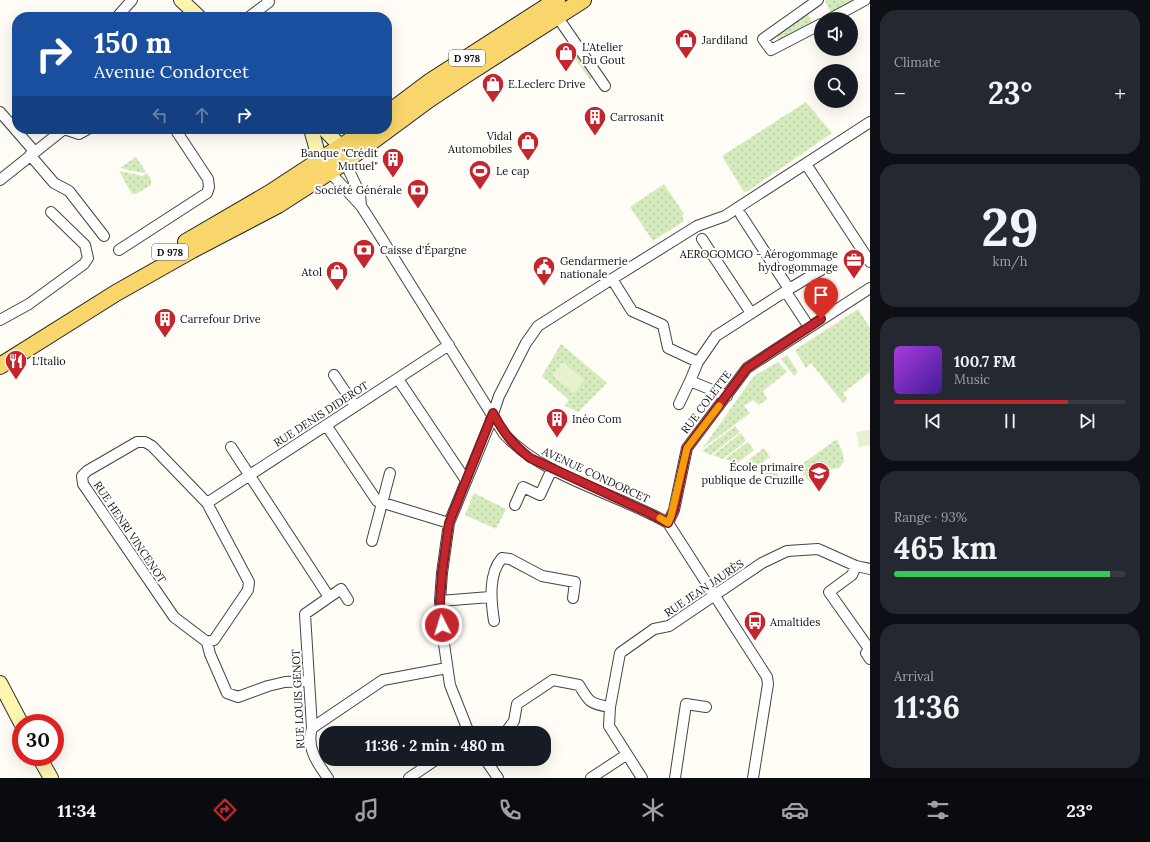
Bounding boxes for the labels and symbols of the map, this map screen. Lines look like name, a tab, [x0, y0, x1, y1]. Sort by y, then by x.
shop icon: Jardiland	[673, 27, 699, 60]
place label: Jardiland	[701, 33, 748, 47]
shop icon: L'Atelier Du Gout	[553, 40, 579, 73]
place label: L'Atelier Du Gout	[582, 40, 626, 67]
road number: D 978	[449, 50, 485, 66]
shop icon: E.Leclerc Drive	[480, 71, 506, 104]
place label: E.Leclerc Drive	[508, 77, 586, 91]
building icon: Carrosanit	[582, 104, 608, 137]
place label: Carrosanit	[610, 110, 665, 124]
place label: Vidal Automobiles	[447, 129, 512, 156]
shop icon: Vidal Automobiles	[515, 129, 541, 162]
place label: Banque "Crédit Mutuel"	[301, 146, 379, 173]
building icon: Banque "Crédit Mutuel"	[380, 146, 406, 179]
sports icon: Le cap	[467, 158, 493, 191]
place label: Le cap	[496, 164, 530, 178]
bank icon: Société Générale	[405, 177, 431, 210]
place label: Société Générale	[315, 183, 402, 197]
bank icon: Caisse d'Épargne	[351, 237, 377, 270]
place label: Caisse d'Épargne	[380, 243, 467, 257]
road number: D 978	[152, 244, 188, 260]
place label: AEROGOMGO - Aérogommage hydrogommage	[679, 247, 838, 274]
office icon: AEROGOMGO - Aérogommage hydrogommage	[841, 247, 867, 280]
public building icon: Gendarmerie nationale	[531, 254, 557, 287]
place label: Gendarmerie nationale	[560, 254, 628, 281]
shop icon: Atol	[324, 259, 350, 292]
place label: Atol	[301, 265, 322, 279]
pin	[804, 278, 838, 319]
building icon: Carrefour Drive	[152, 306, 178, 339]
place label: Carrefour Drive	[180, 312, 261, 326]
restaurant icon: L'Italio	[3, 348, 29, 381]
place label: L'Italio	[32, 354, 66, 368]
street label: RUE COLETTE	[678, 368, 734, 436]
street label: RUE DENIS DIDEROT	[271, 378, 371, 450]
building icon: Inéo Com	[544, 406, 570, 439]
place label: Inéo Com	[572, 412, 622, 426]
street label: AVENUE CONDORCET	[539, 444, 652, 506]
place label: École primaire publique de Cruzille	[702, 460, 804, 487]
school or university icon: École primaire publique de Cruzille	[806, 460, 832, 493]
street label: RUE HENRI VINCENOT	[91, 478, 169, 586]
street label: RUE JEAN JAURÈS	[662, 556, 746, 620]
position arrow	[421, 604, 463, 646]
bus stop icon: Amaltides	[742, 609, 768, 642]
place label: Amaltides	[769, 615, 820, 629]
street label: RUE LOUIS GENOT	[288, 649, 308, 749]
speed limit sign: 30	[12, 714, 64, 766]

